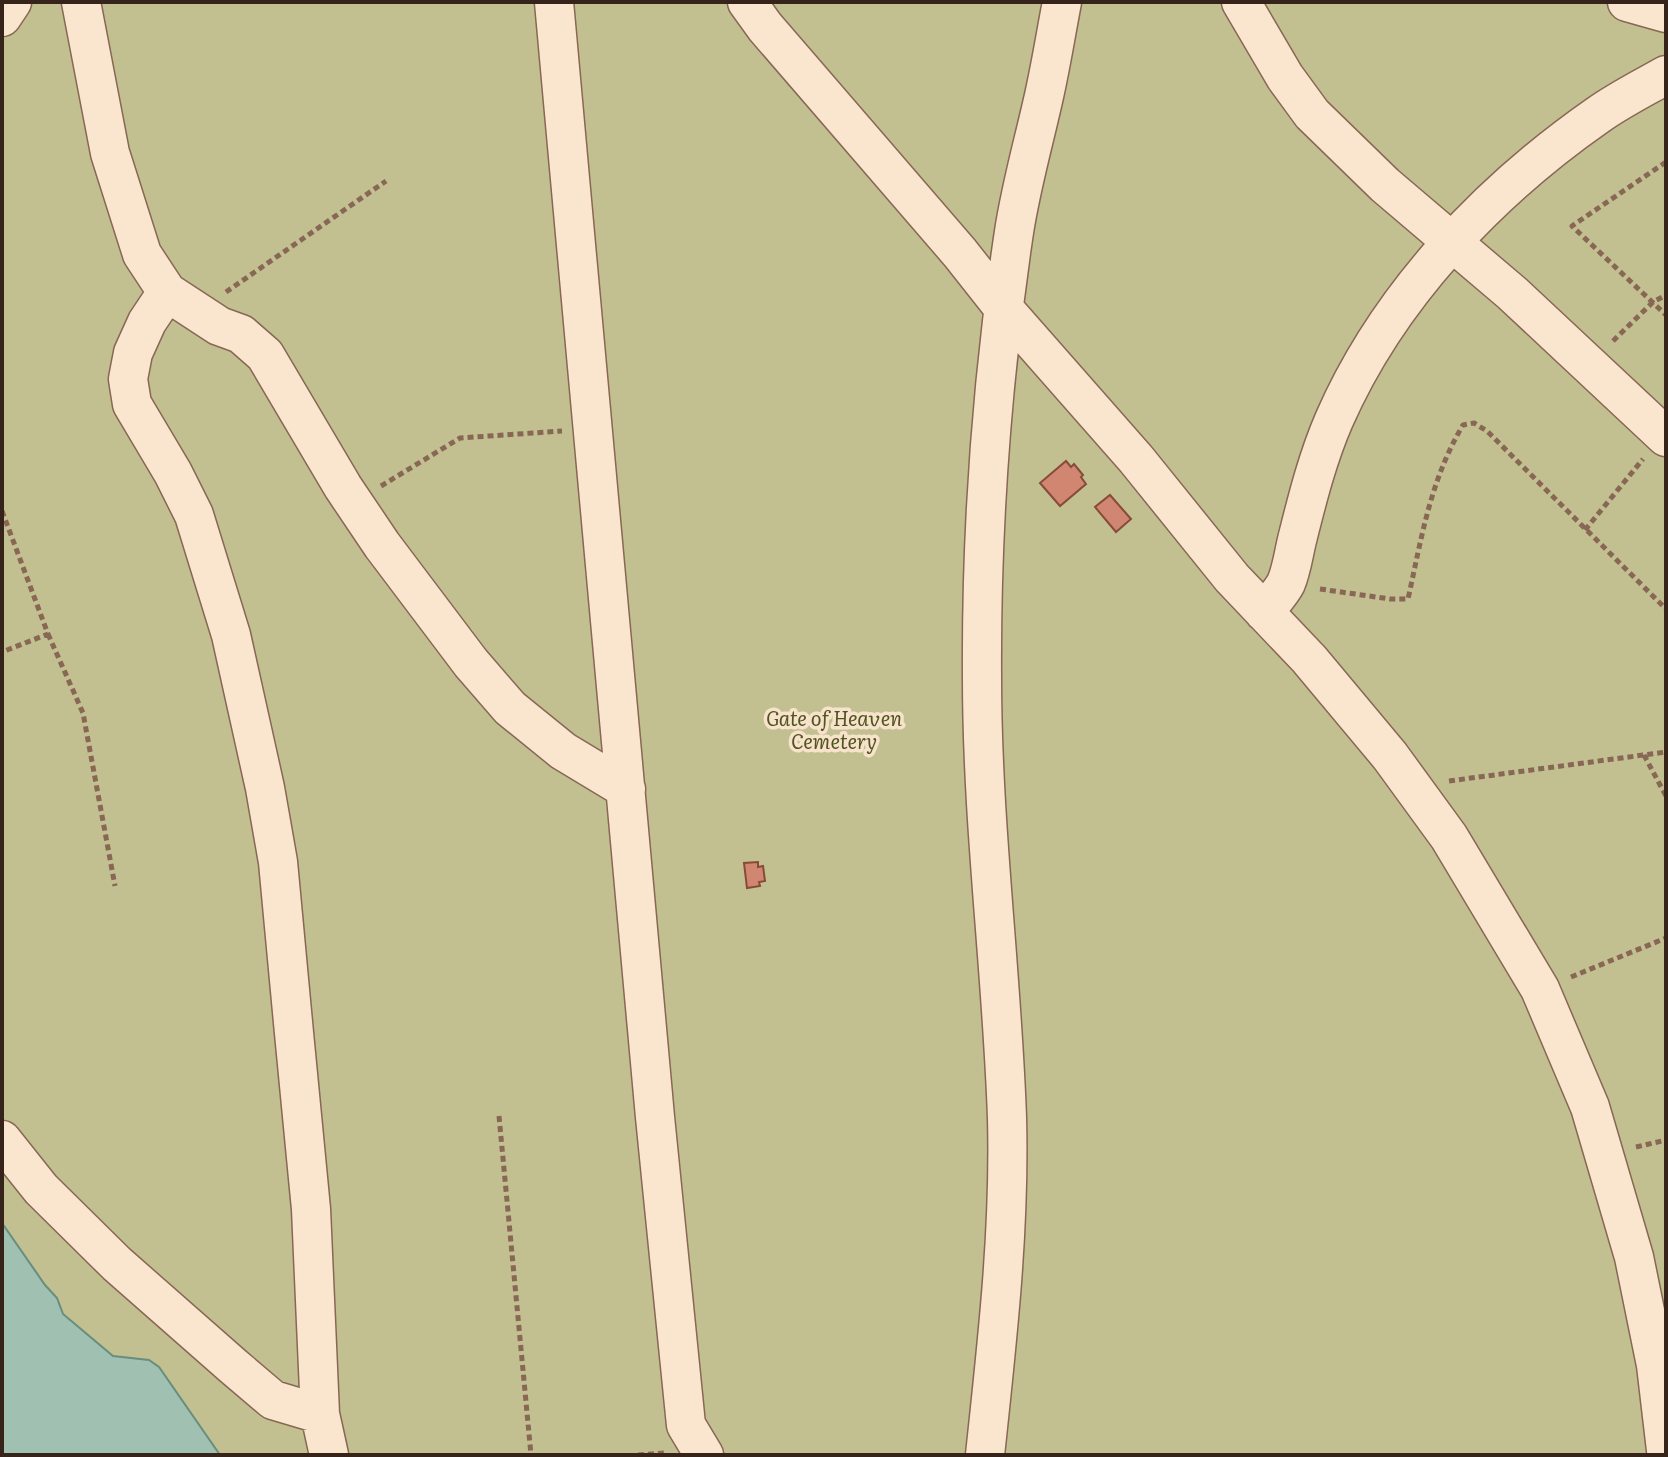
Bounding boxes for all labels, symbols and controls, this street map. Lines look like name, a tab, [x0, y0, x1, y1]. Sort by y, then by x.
park label: Gate of Heaven Cemetery	[766, 702, 902, 755]

